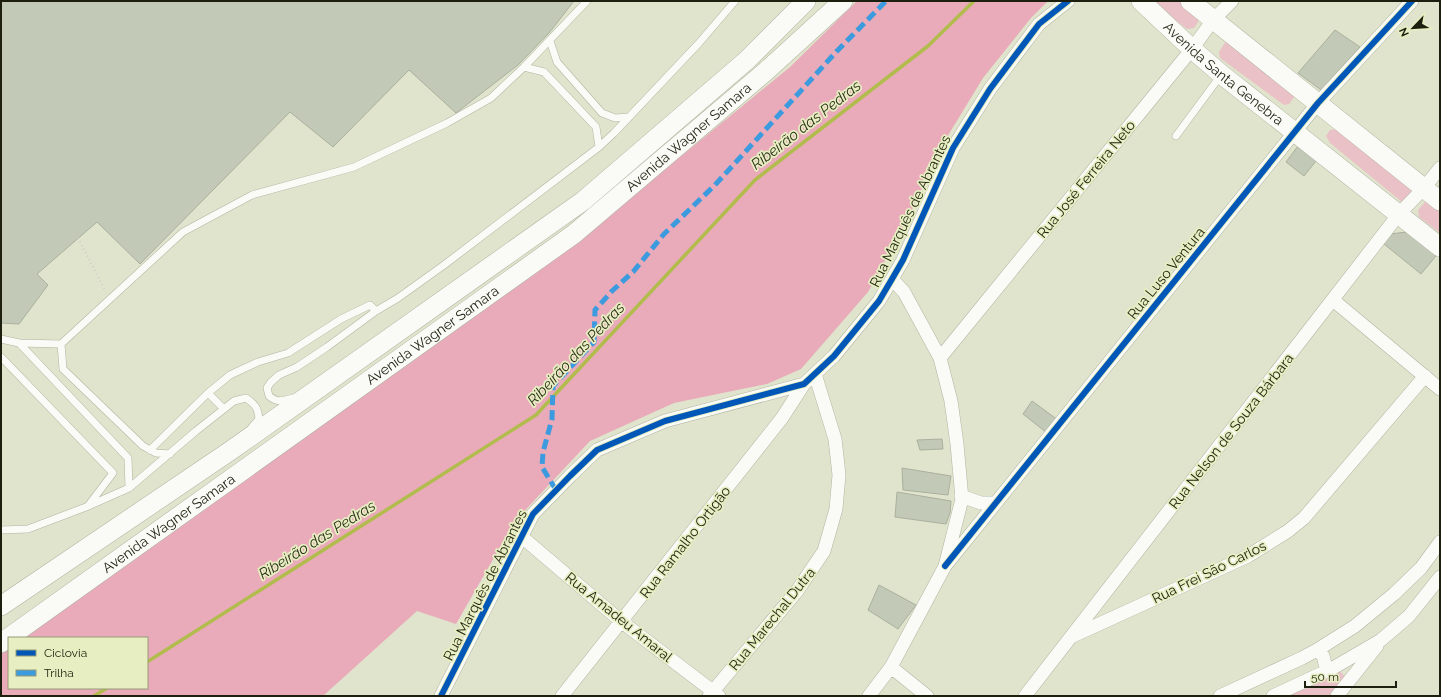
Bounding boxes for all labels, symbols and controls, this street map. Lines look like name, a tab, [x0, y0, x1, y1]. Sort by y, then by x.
north arrow	[1393, 8, 1433, 48]
street label: Avenida Santa Genebra	[1160, 19, 1287, 128]
text: N	[1397, 25, 1412, 39]
water label: Ribeirão das Pedras	[747, 77, 865, 173]
street label: Avenida Wagner Samara	[623, 79, 754, 195]
street label: Rua José Ferreira Neto	[1034, 117, 1138, 241]
street label: Rua Marquês de Abrantes	[866, 132, 954, 290]
street label: Rua Luso Ventura	[1124, 224, 1208, 322]
street label: Avenida Wagner Samara	[363, 282, 502, 388]
water label: Ribeirão das Pedras	[524, 299, 628, 409]
street label: Rua Nelson de Souza Bárbara	[1165, 350, 1297, 512]
street label: Avenida Wagner Samara	[99, 471, 238, 576]
street label: Rua Ramalho Ortigão	[636, 483, 734, 601]
water label: Ribeirão das Pedras	[255, 497, 379, 583]
street label: Rua Marquês de Abrantes	[440, 507, 530, 663]
street label: Rua Frei São Carlos	[1149, 537, 1269, 607]
street label: Rua Marechal Dutra	[726, 565, 818, 673]
street label: Rua Amadeu Amaral	[562, 569, 676, 665]
legend	[8, 637, 148, 689]
text: Ciclovia	[44, 646, 87, 660]
scale bar	[1305, 663, 1396, 689]
text: Trilha	[44, 666, 74, 680]
text: 50 m	[1311, 670, 1339, 684]

